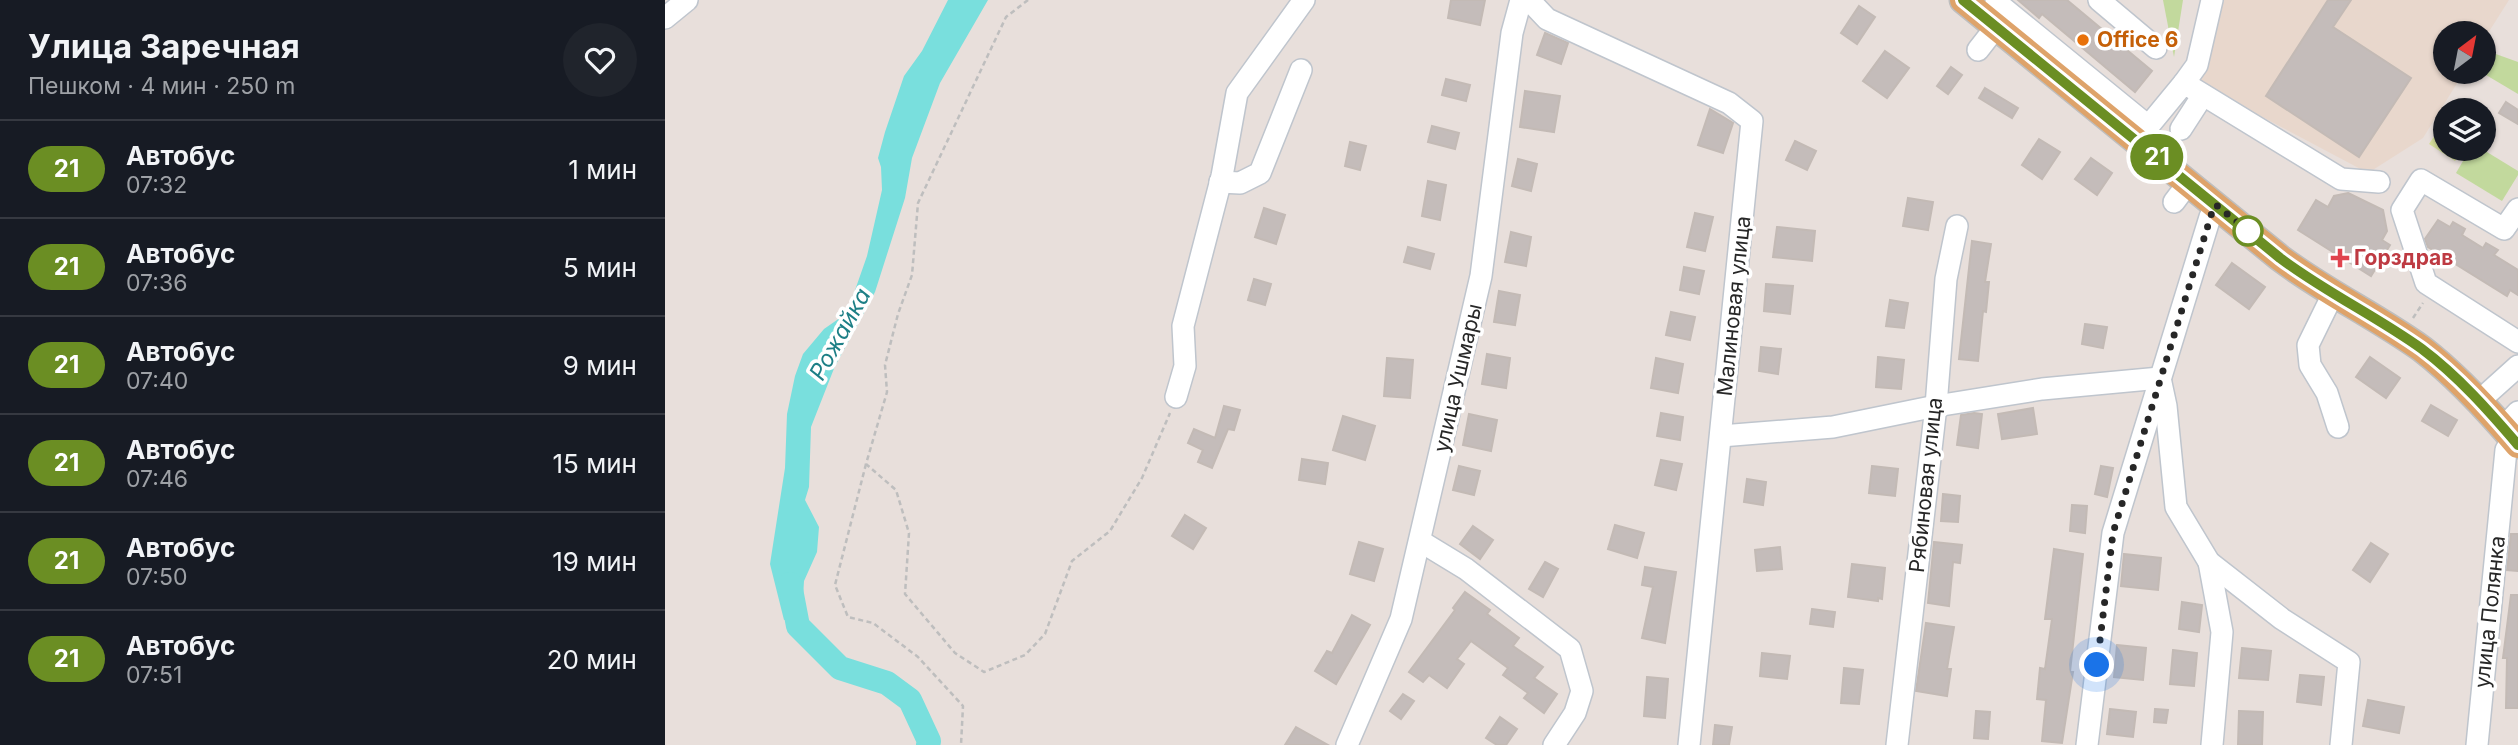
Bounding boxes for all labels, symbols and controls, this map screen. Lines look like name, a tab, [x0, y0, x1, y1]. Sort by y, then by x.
north arrow	[2433, 21, 2495, 84]
map controls	[2433, 21, 2496, 161]
button: heart	[563, 23, 637, 97]
text: Улица Заречная	[28, 26, 300, 66]
place label: Office 6	[2097, 27, 2178, 52]
marker: Office 6	[2075, 32, 2091, 48]
text: Пешком · 4 мин · 250 m	[28, 72, 295, 100]
button: layers	[2433, 98, 2496, 161]
line badge: 21	[2125, 134, 2189, 180]
text: Автобус	[126, 140, 235, 171]
text: 21	[2144, 142, 2170, 171]
text: 21	[54, 154, 79, 183]
text: 1 мин	[568, 154, 637, 185]
text: 07:32	[126, 171, 187, 199]
street label: Малиновая улица	[1712, 215, 1755, 397]
unlabelled marker	[2233, 216, 2263, 246]
text: Автобус	[126, 238, 235, 269]
place label: Горздрав	[2354, 245, 2453, 270]
marker: Горздрав	[2332, 250, 2348, 266]
text: 21	[54, 252, 79, 281]
text: 5 мин	[563, 252, 637, 283]
text: 07:36	[126, 269, 187, 297]
water label: Рожайка	[803, 283, 877, 385]
street label: улица Ушмары	[1428, 301, 1487, 455]
text: Автобус	[126, 336, 235, 367]
text: 21	[54, 350, 79, 379]
text: 9 мин	[563, 350, 637, 381]
text: 07:40	[126, 367, 188, 395]
street label: Рябиновая улица	[1904, 396, 1947, 574]
text: Автобус	[126, 434, 235, 465]
text: 21	[54, 448, 79, 477]
text: 15 мин	[553, 448, 637, 479]
text: 07:46	[126, 465, 188, 493]
text: Автобус	[126, 532, 235, 563]
street label: улица Полянка	[2469, 535, 2510, 689]
text: 21	[54, 546, 79, 575]
text: 19 мин	[552, 546, 637, 577]
text: 07:50	[126, 563, 187, 591]
text: Автобус	[126, 630, 235, 661]
text: 21	[54, 644, 79, 673]
text: 20 мин	[547, 644, 637, 675]
your location	[2079, 647, 2114, 682]
text: 07:51	[126, 661, 182, 689]

